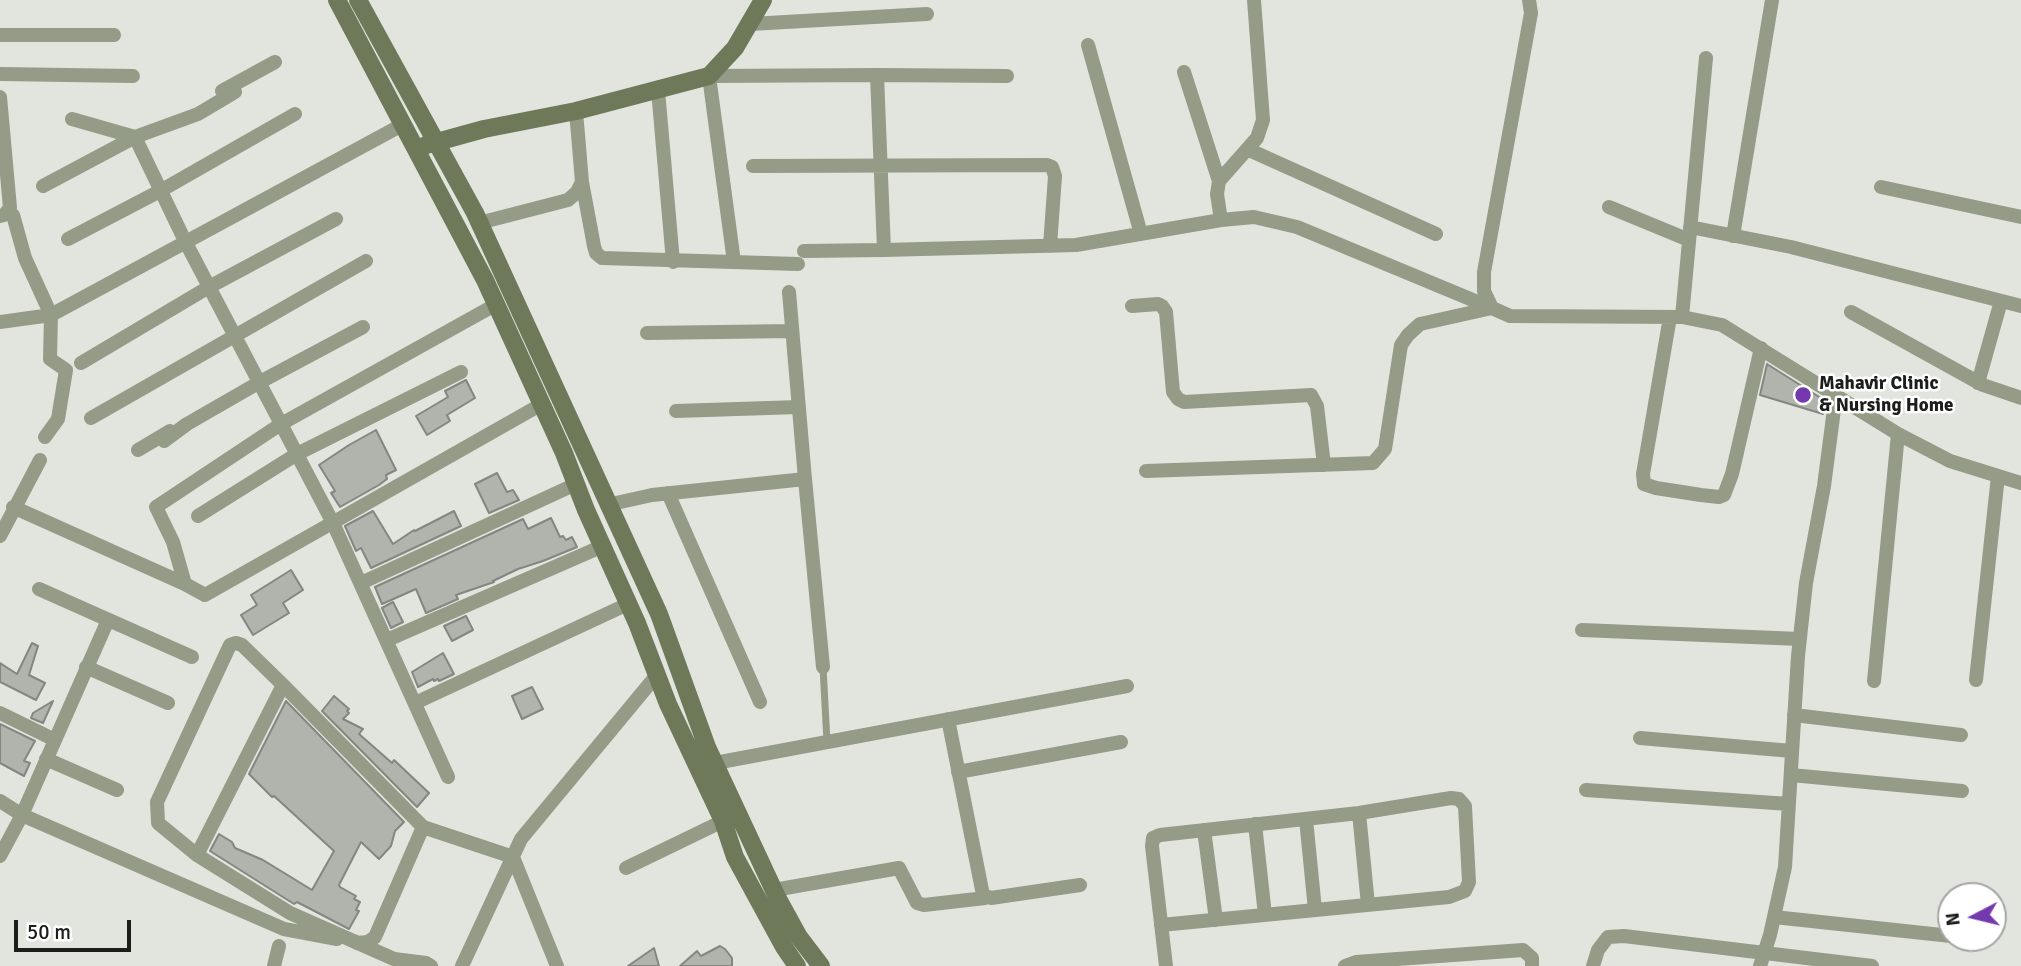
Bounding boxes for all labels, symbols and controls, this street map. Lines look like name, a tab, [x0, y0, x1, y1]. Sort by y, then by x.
place label: Mahavir Clinic & Nursing Home	[1819, 373, 1954, 417]
marker: Mahavir Clinic & Nursing Home	[1793, 385, 1813, 405]
north arrow	[1937, 882, 2007, 952]
scale bar	[18, 906, 135, 950]
text: N	[1940, 911, 1966, 927]
text: 50 m	[27, 919, 71, 945]

